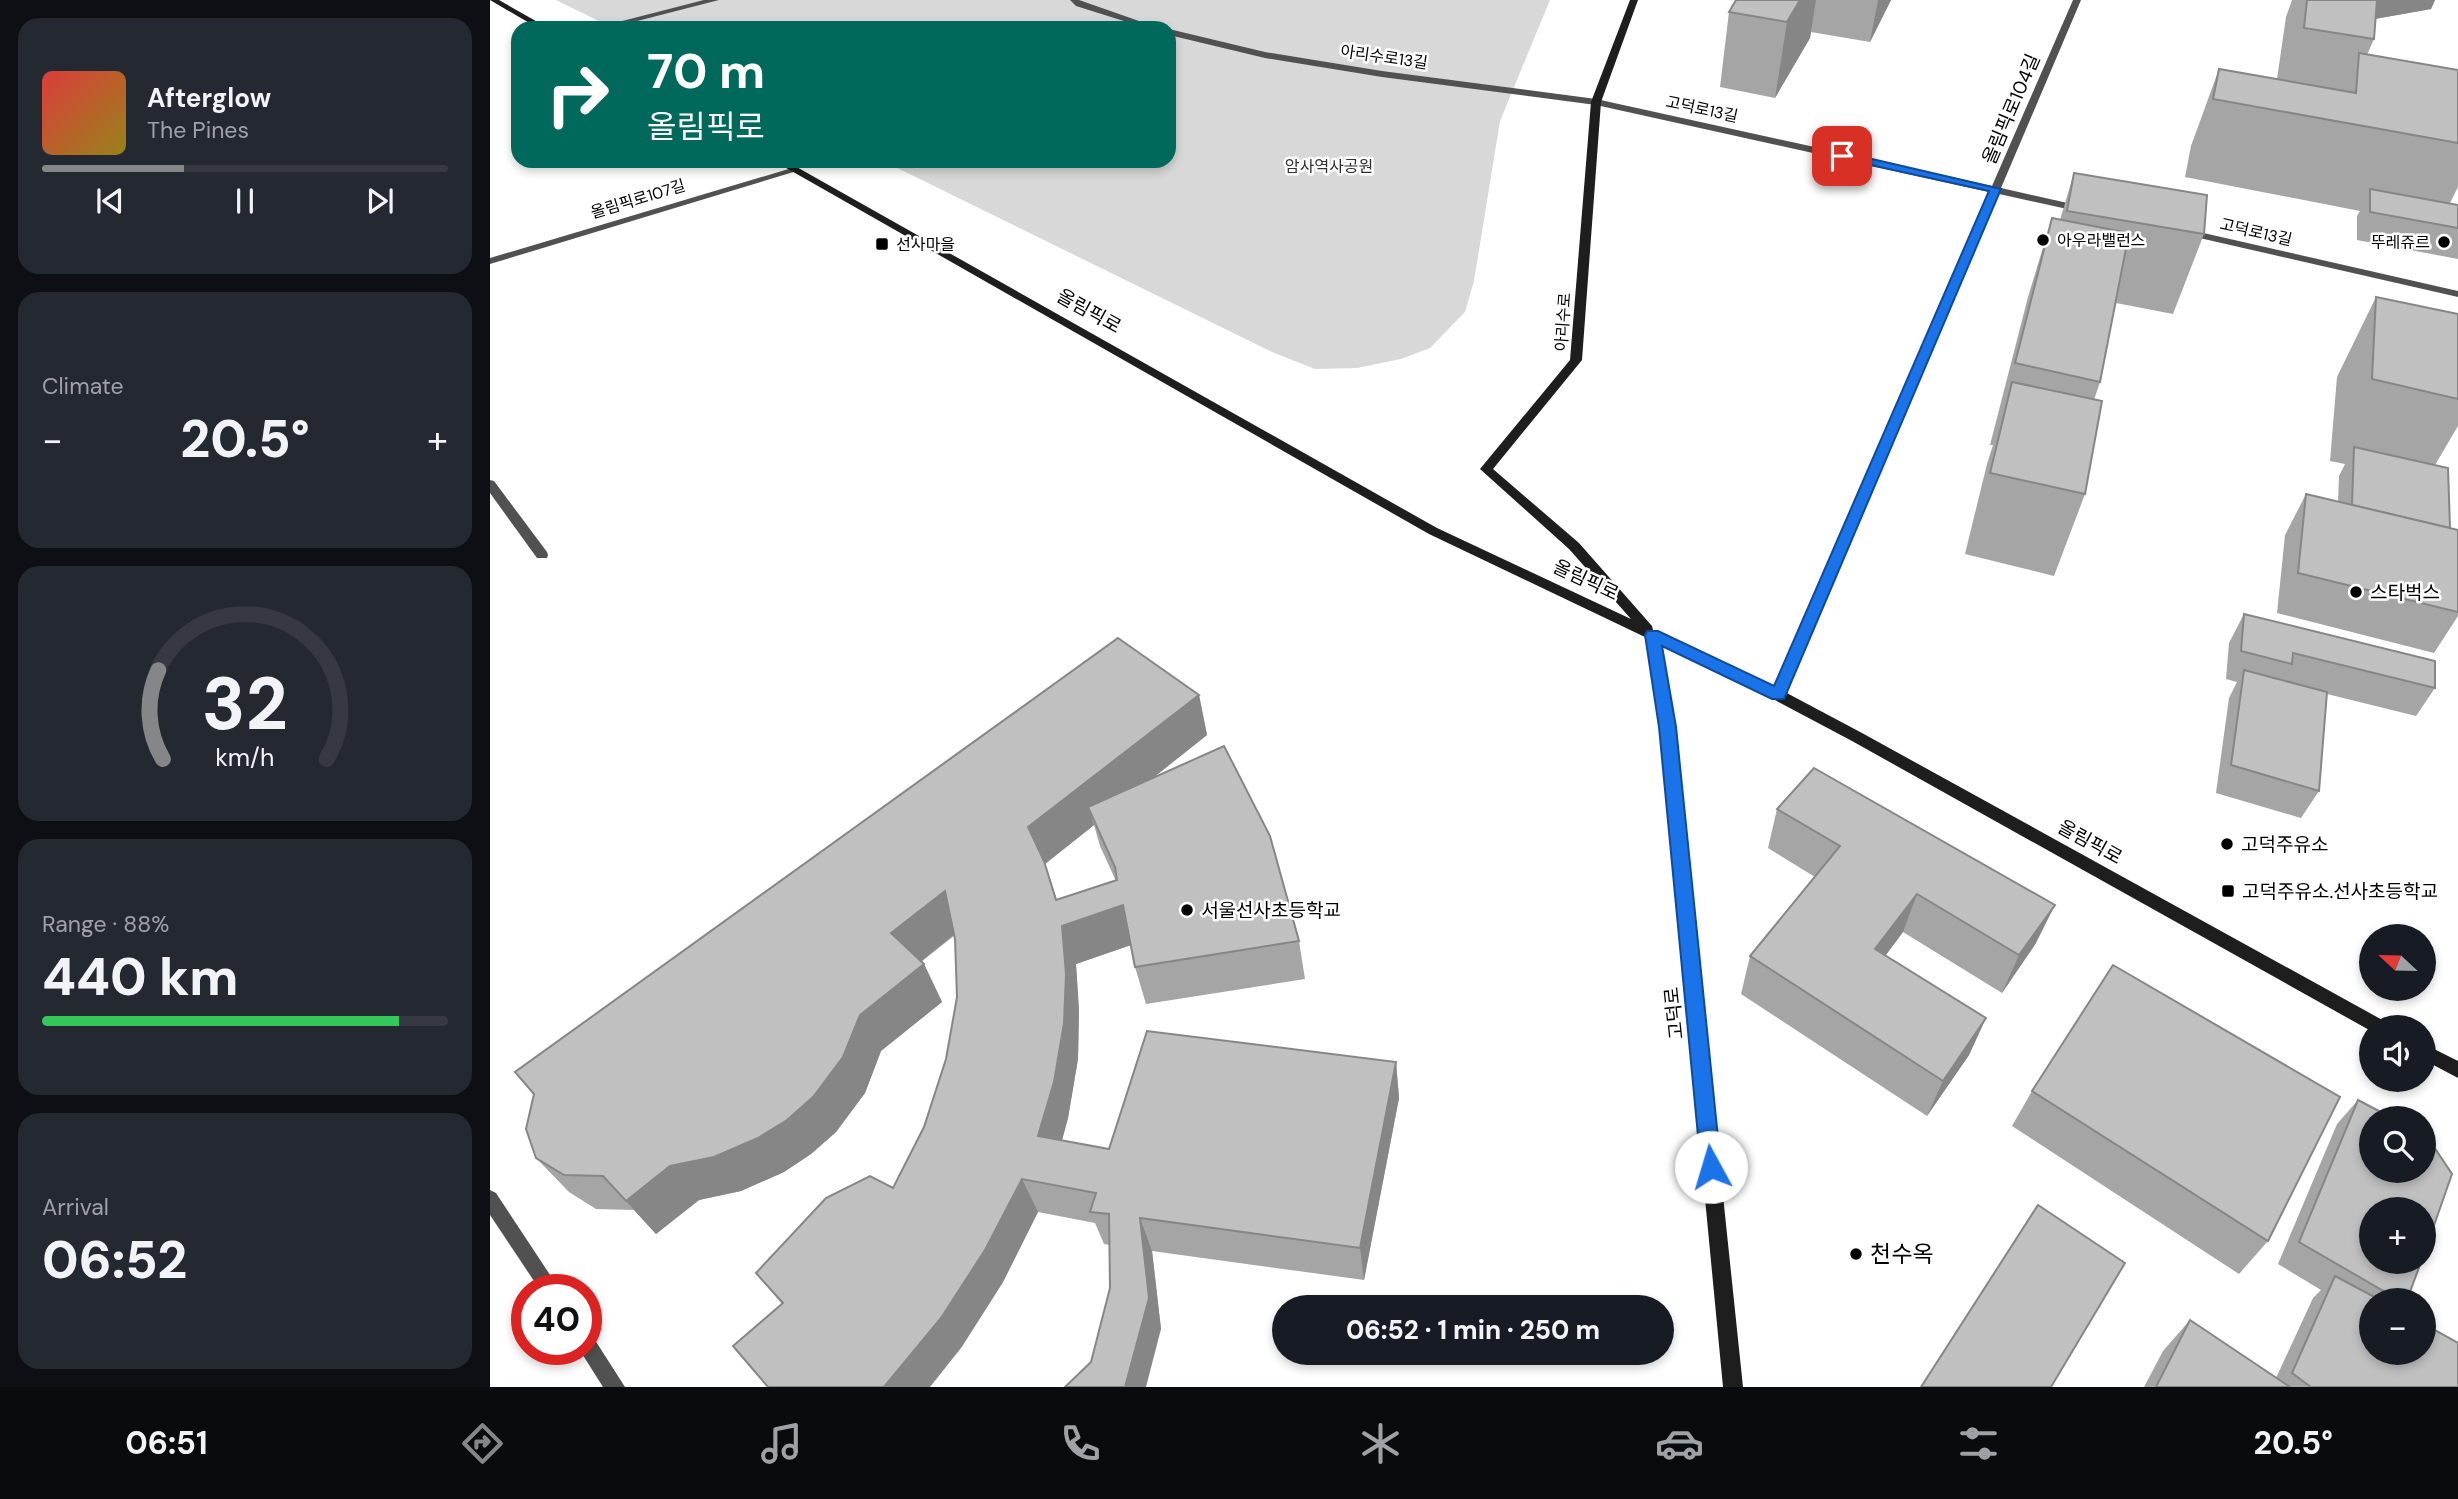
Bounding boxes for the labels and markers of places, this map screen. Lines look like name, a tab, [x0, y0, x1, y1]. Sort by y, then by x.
pin	[1812, 126, 1872, 186]
place label: 아우라밸런스	[2057, 230, 2145, 251]
marker: 아우라밸런스	[2035, 232, 2051, 248]
place label: 뚜레쥬르	[2371, 232, 2430, 253]
place label: 선사마을	[896, 234, 955, 255]
marker: 뚜레쥬르	[2436, 234, 2452, 250]
marker: 선사마을	[874, 236, 890, 252]
place label: 스타벅스	[2370, 580, 2440, 605]
marker: 스타벅스	[2348, 584, 2364, 600]
place label: 고덕주유소	[2241, 832, 2328, 857]
marker: 고덕주유소	[2219, 836, 2235, 852]
place label: 고덕주유소.선사초등학교	[2242, 879, 2438, 904]
marker: 고덕주유소.선사초등학교	[2220, 883, 2236, 899]
place label: 서울선사초등학교	[1201, 898, 1341, 923]
marker: 서울선사초등학교	[1179, 902, 1195, 918]
place label: 천수옥	[1870, 1239, 1933, 1269]
marker: 천수옥	[1848, 1246, 1864, 1262]

